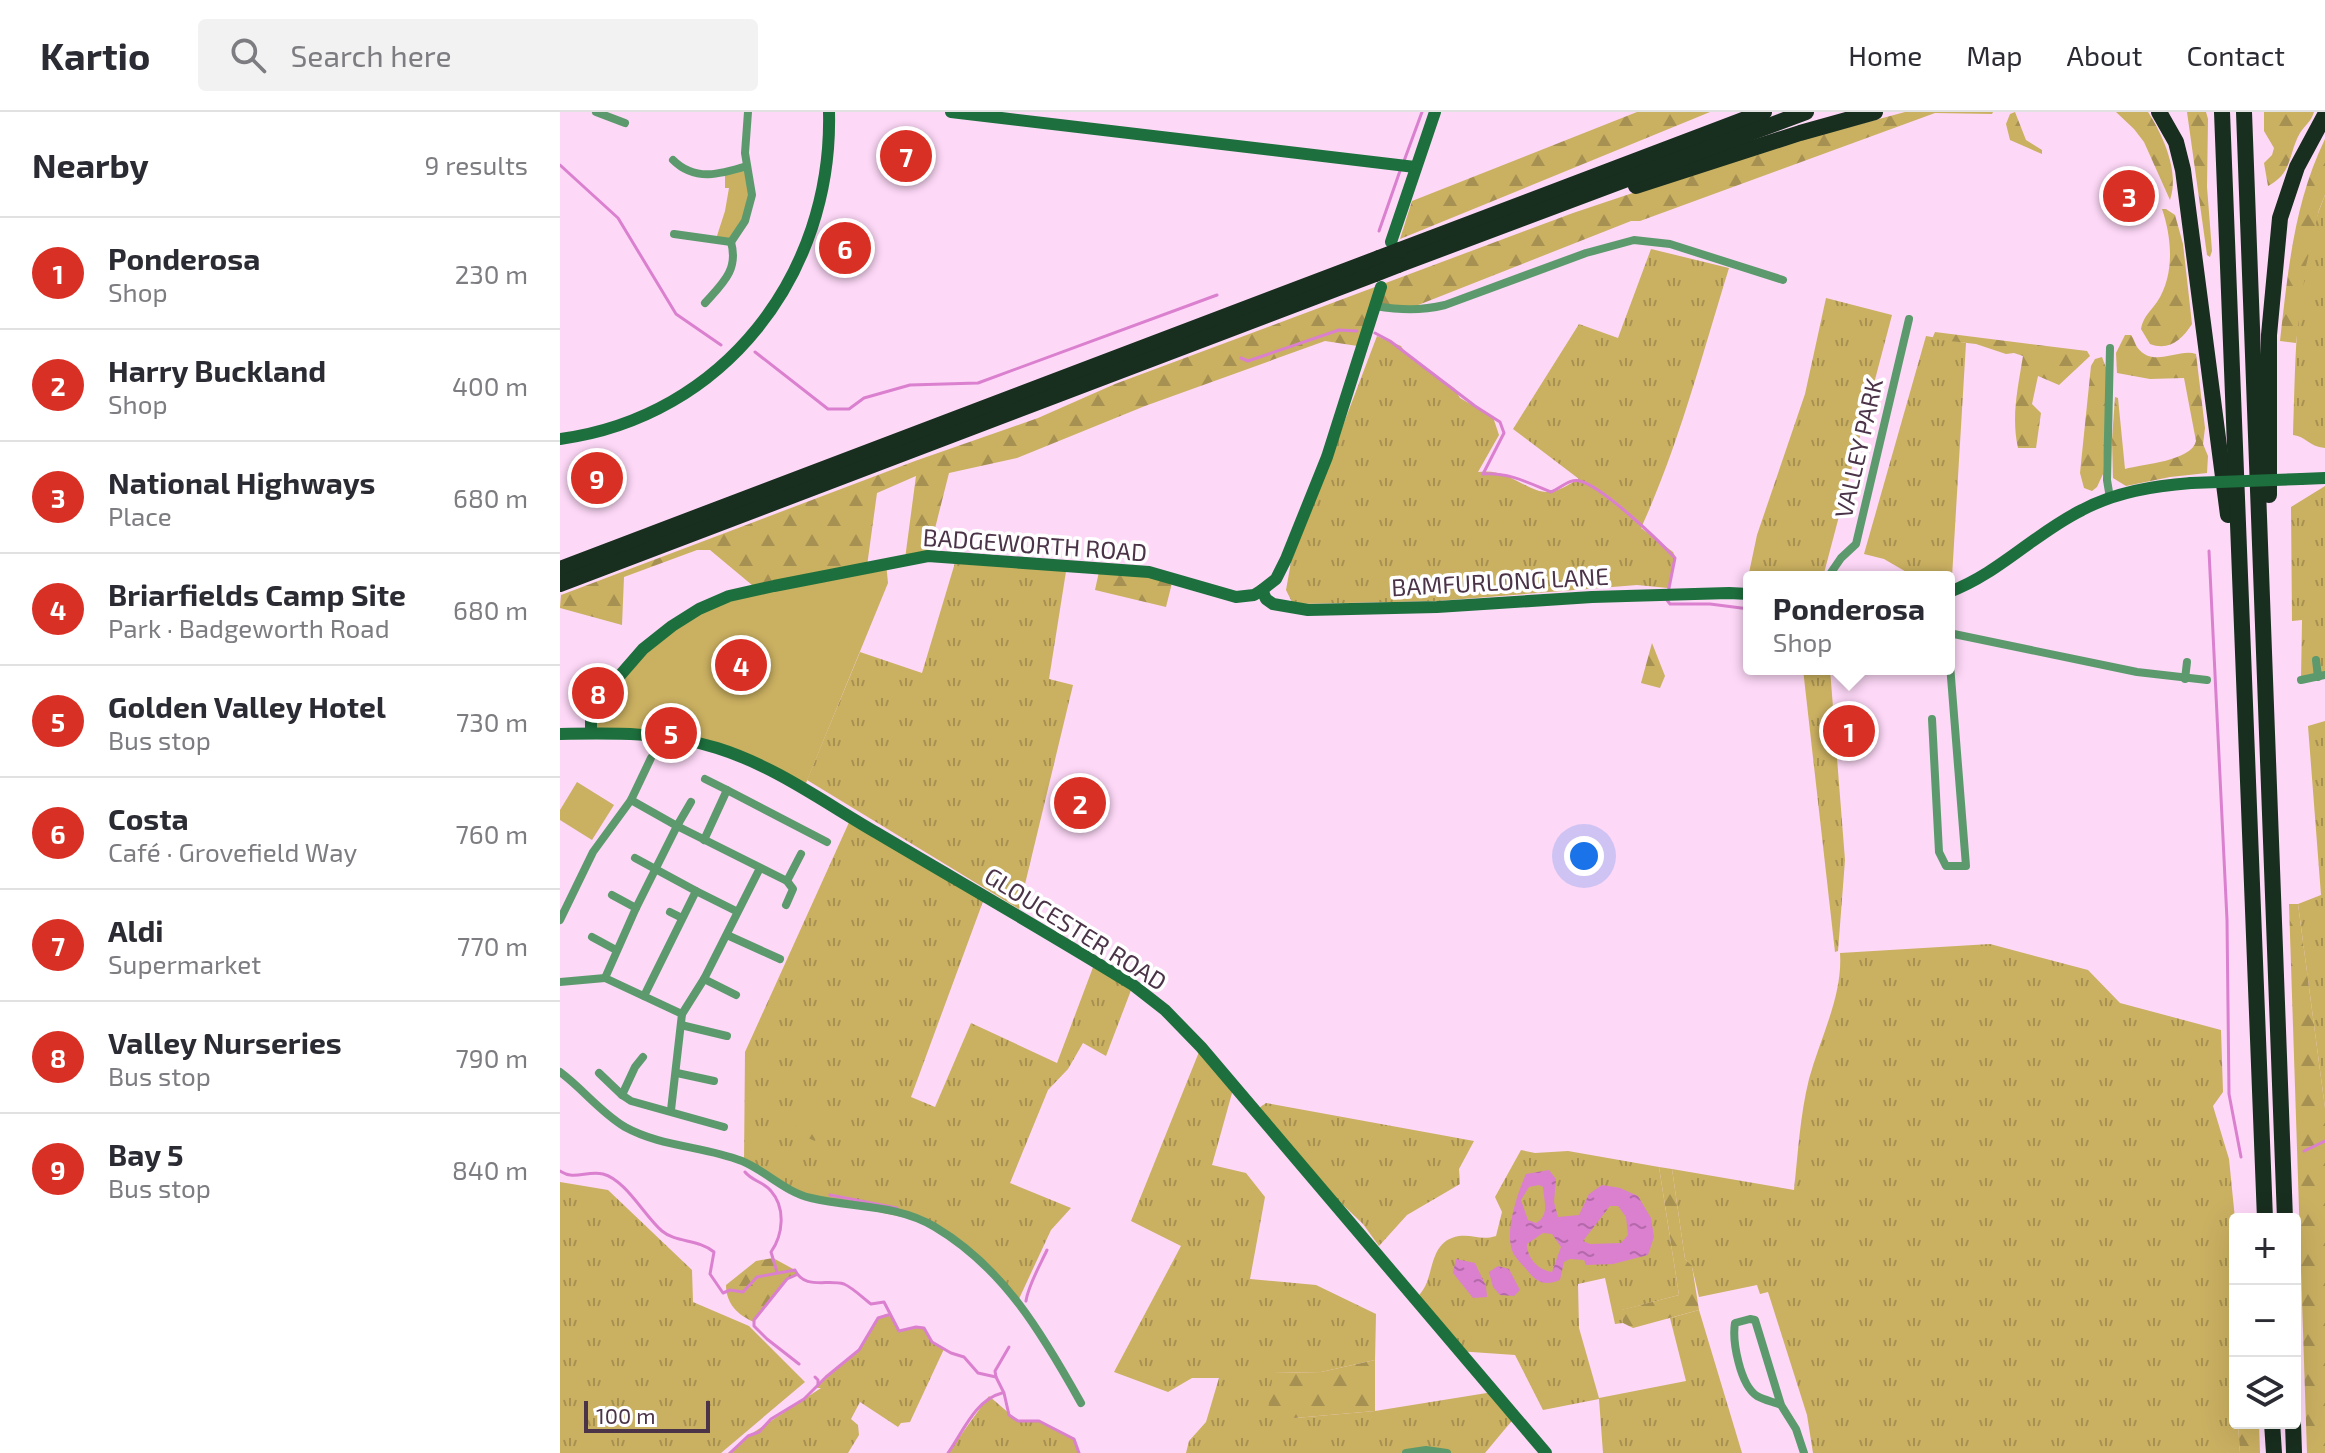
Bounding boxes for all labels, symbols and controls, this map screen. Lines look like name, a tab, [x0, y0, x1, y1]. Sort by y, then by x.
search box	[198, 19, 758, 91]
text: Kartio	[40, 32, 150, 78]
icon: search	[226, 33, 270, 77]
text: Search here	[290, 37, 452, 73]
text: Home	[1848, 38, 1922, 72]
text: Map	[1966, 38, 2023, 72]
text: About	[2067, 38, 2142, 72]
text: Contact	[2186, 38, 2285, 72]
pin: 7	[880, 126, 932, 186]
text: Nearby	[32, 144, 149, 185]
text: 9 results	[425, 149, 528, 180]
pin: 3	[2103, 166, 2155, 226]
pin: 6	[819, 218, 871, 278]
text: Ponderosa	[108, 240, 260, 276]
text: 1	[52, 258, 64, 289]
text: 230 m	[455, 258, 528, 289]
text: Shop	[108, 276, 168, 307]
text: Harry Buckland	[108, 352, 326, 388]
text: 2	[50, 370, 66, 401]
text: 400 m	[452, 370, 528, 401]
street label: VALLEY PARK	[1828, 375, 1888, 521]
text: Shop	[108, 388, 168, 419]
pin: 9	[571, 448, 623, 508]
text: National Highways	[108, 464, 375, 500]
text: 3	[51, 482, 65, 513]
text: 680 m	[453, 482, 528, 513]
text: Place	[108, 500, 172, 531]
street label: BADGEWORTH ROAD	[922, 522, 1148, 566]
street label: BAMFURLONG LANE	[1391, 561, 1609, 601]
popup	[1743, 571, 1955, 675]
text: Briarfields Camp Site	[108, 576, 406, 612]
text: Ponderosa	[1773, 590, 1925, 626]
text: 4	[50, 594, 66, 625]
text: 680 m	[453, 594, 528, 625]
text: Park · Badgeworth Road	[108, 612, 390, 643]
text: Shop	[1773, 626, 1832, 657]
pin: 4	[715, 635, 767, 695]
pin: 8	[572, 663, 624, 723]
text: Golden Valley Hotel	[108, 688, 386, 724]
pin: 1	[1823, 701, 1875, 761]
pin: 5	[645, 703, 697, 763]
text: 5	[51, 706, 65, 737]
text: 730 m	[456, 706, 528, 737]
text: Bus stop	[108, 724, 211, 755]
pin: 2	[1054, 773, 1106, 833]
text: Costa	[108, 800, 189, 836]
text: 6	[50, 818, 66, 849]
text: 760 m	[456, 818, 528, 849]
text: Café · Grovefield Way	[108, 836, 357, 867]
your location	[1564, 836, 1604, 876]
street label: GLOUCESTER ROAD	[980, 860, 1172, 996]
text: Aldi	[108, 912, 164, 948]
text: 7	[51, 930, 65, 961]
text: 770 m	[457, 930, 528, 961]
text: Supermarket	[108, 948, 261, 979]
text: Valley Nurseries	[108, 1024, 342, 1060]
text: 8	[50, 1042, 66, 1073]
text: 790 m	[456, 1042, 528, 1073]
text: Bus stop	[108, 1060, 211, 1091]
text: Bay 5	[108, 1136, 184, 1172]
text: 9	[50, 1154, 66, 1185]
text: 840 m	[452, 1154, 528, 1185]
text: Bus stop	[108, 1172, 211, 1203]
map controls	[2229, 1213, 2301, 1429]
button: +	[2229, 1213, 2301, 1285]
button: −	[2229, 1285, 2301, 1357]
button: layers	[2229, 1357, 2301, 1429]
scale bar	[584, 1397, 710, 1433]
text: 100 m	[596, 1402, 655, 1428]

